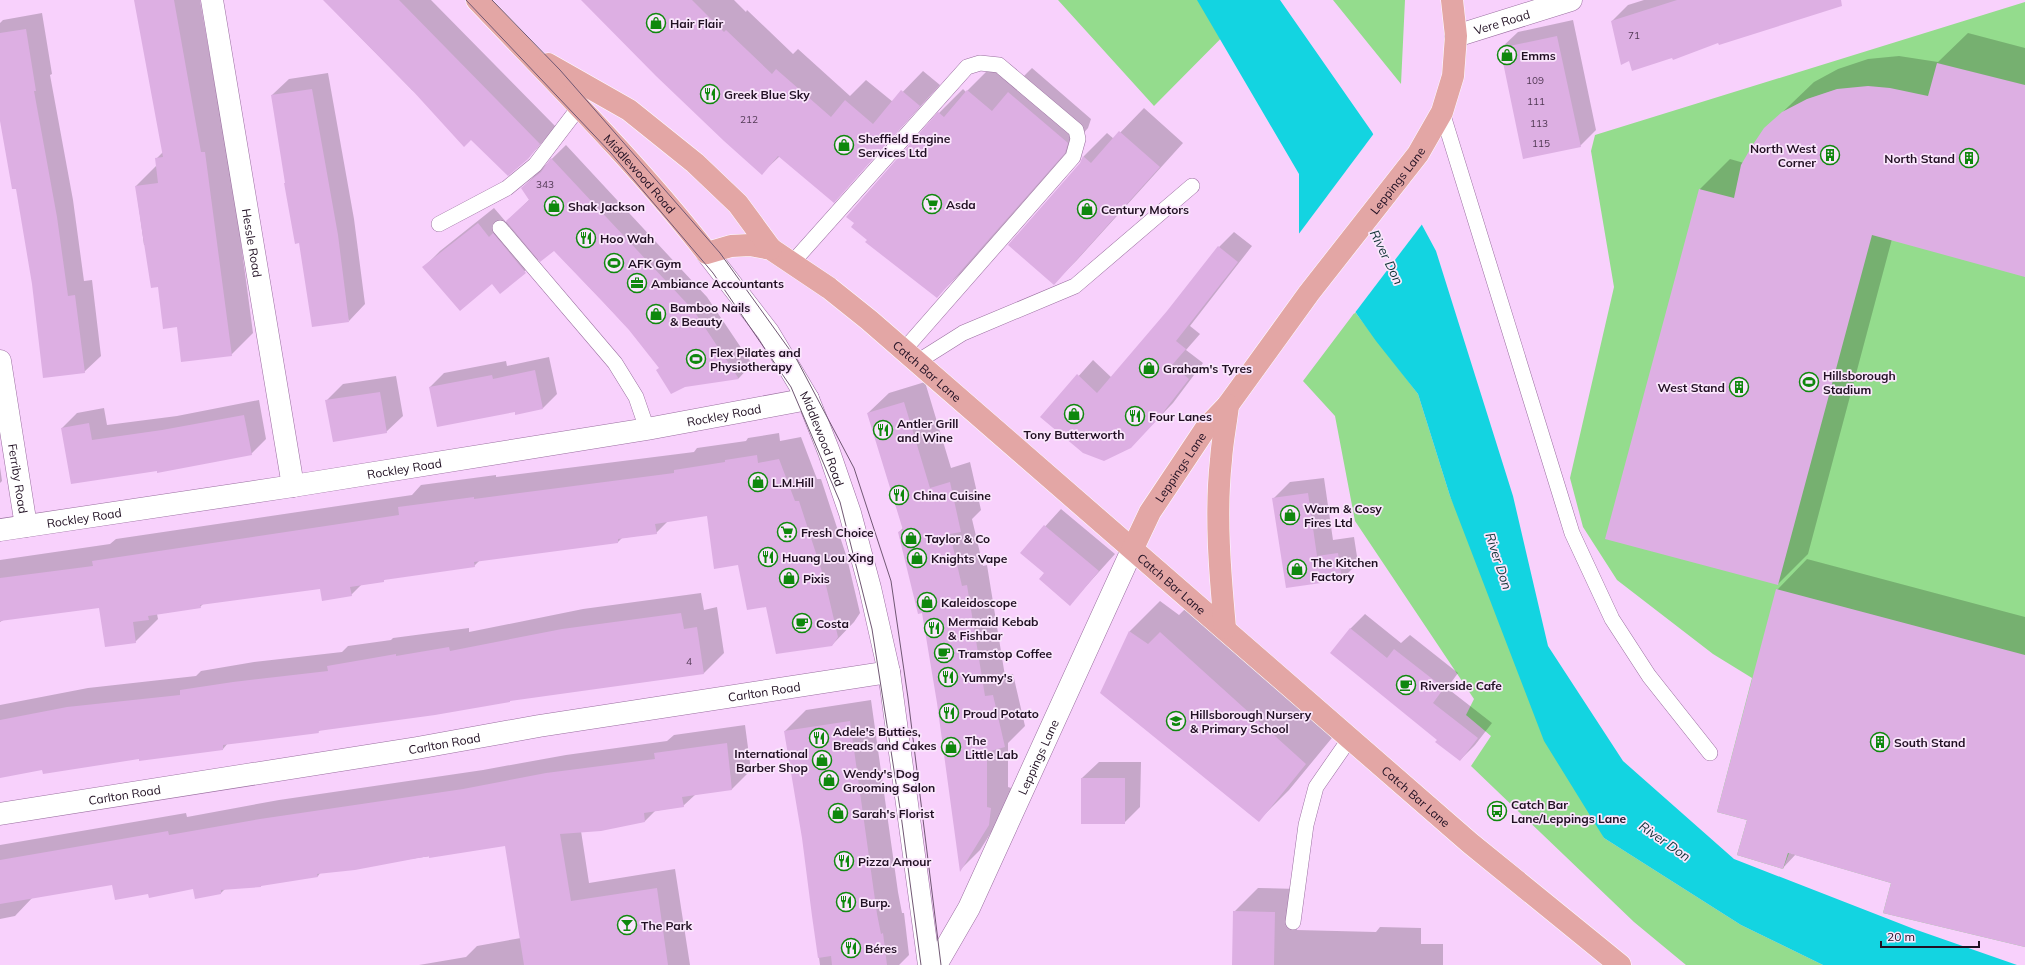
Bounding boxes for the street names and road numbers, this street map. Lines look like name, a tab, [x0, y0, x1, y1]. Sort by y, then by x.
street label: Vere Road	[1472, 6, 1532, 37]
street label: Middlewood Road	[601, 131, 679, 216]
street label: Leppings Lane	[1366, 144, 1428, 217]
street label: Hessle Road	[239, 207, 266, 278]
street label: Catch Bar Lane	[890, 337, 965, 405]
street label: Middlewood Road	[797, 388, 848, 488]
street label: Rockley Road	[685, 400, 762, 429]
street label: Leppings Lane	[1151, 429, 1209, 505]
street label: Ferriby Road	[6, 442, 31, 515]
street label: Rockley Road	[366, 455, 443, 481]
street label: Rockley Road	[46, 504, 122, 530]
street label: Catch Bar Lane	[1135, 550, 1209, 617]
street label: Carlton Road	[727, 678, 801, 704]
street label: Leppings Lane	[1014, 717, 1061, 797]
street label: Carlton Road	[407, 729, 482, 757]
street label: Catch Bar Lane	[1379, 762, 1453, 830]
street label: Carlton Road	[87, 781, 162, 807]

